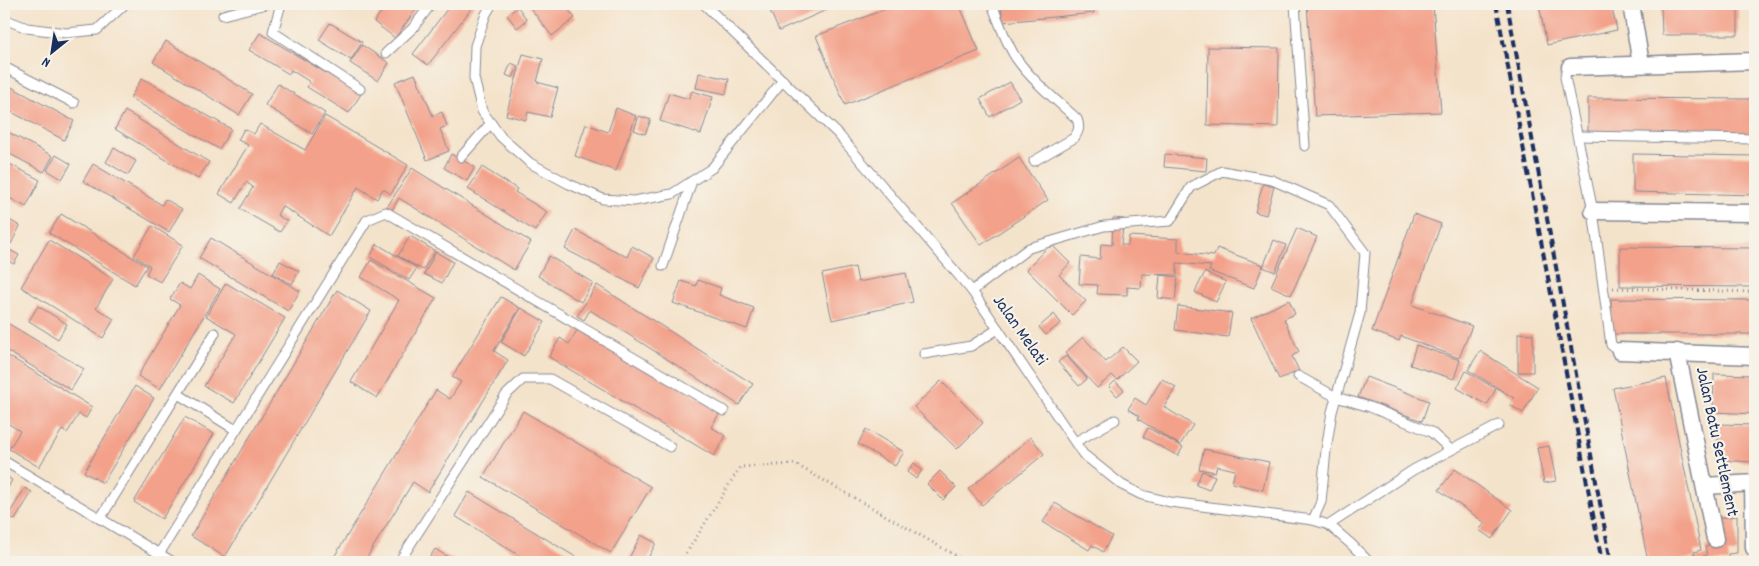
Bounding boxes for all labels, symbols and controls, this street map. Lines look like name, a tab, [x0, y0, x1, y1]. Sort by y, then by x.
north arrow	[28, 28, 78, 78]
text: N	[38, 51, 54, 72]
street label: Jalan Melati	[985, 291, 1053, 371]
street label: Jalan Batu Settlement	[1688, 365, 1744, 519]

